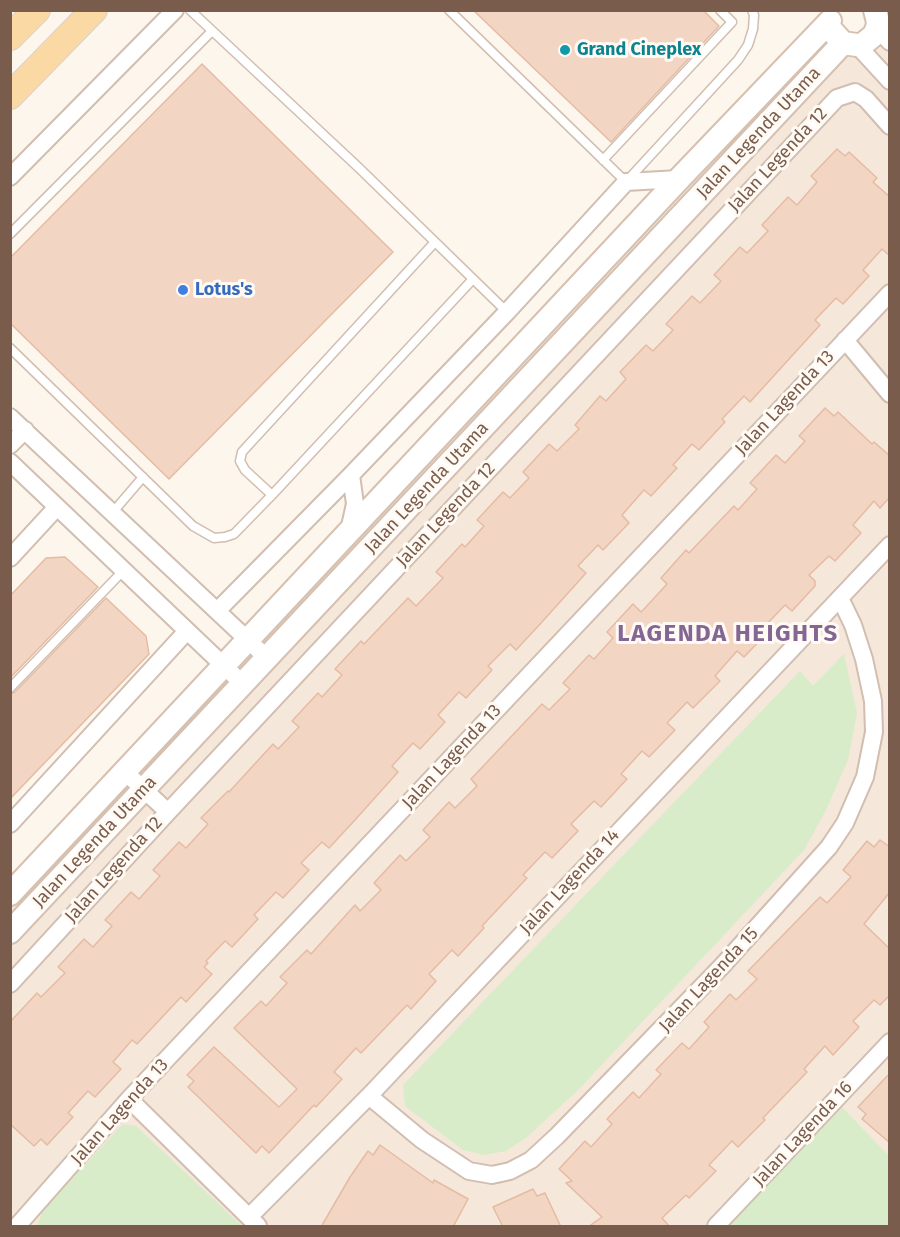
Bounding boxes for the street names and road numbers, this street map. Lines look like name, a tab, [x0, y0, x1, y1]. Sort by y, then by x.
street label: Jalan Legenda Utama	[693, 63, 825, 203]
street label: Jalan Legenda 12	[724, 103, 832, 217]
street label: Jalan Lagenda 13	[731, 346, 839, 460]
street label: Jalan Legenda Utama	[361, 418, 493, 558]
street label: Jalan Legenda 12	[392, 458, 500, 572]
street label: Jalan Lagenda 13	[398, 700, 506, 814]
street label: Jalan Legenda Utama	[29, 772, 161, 912]
street label: Jalan Legenda 12	[61, 813, 167, 927]
street label: Jalan Lagenda 14	[516, 825, 624, 939]
street label: Jalan Lagenda 15	[655, 923, 763, 1037]
street label: Jalan Lagenda 13	[67, 1054, 173, 1170]
street label: Jalan Lagenda 16	[749, 1077, 857, 1191]

